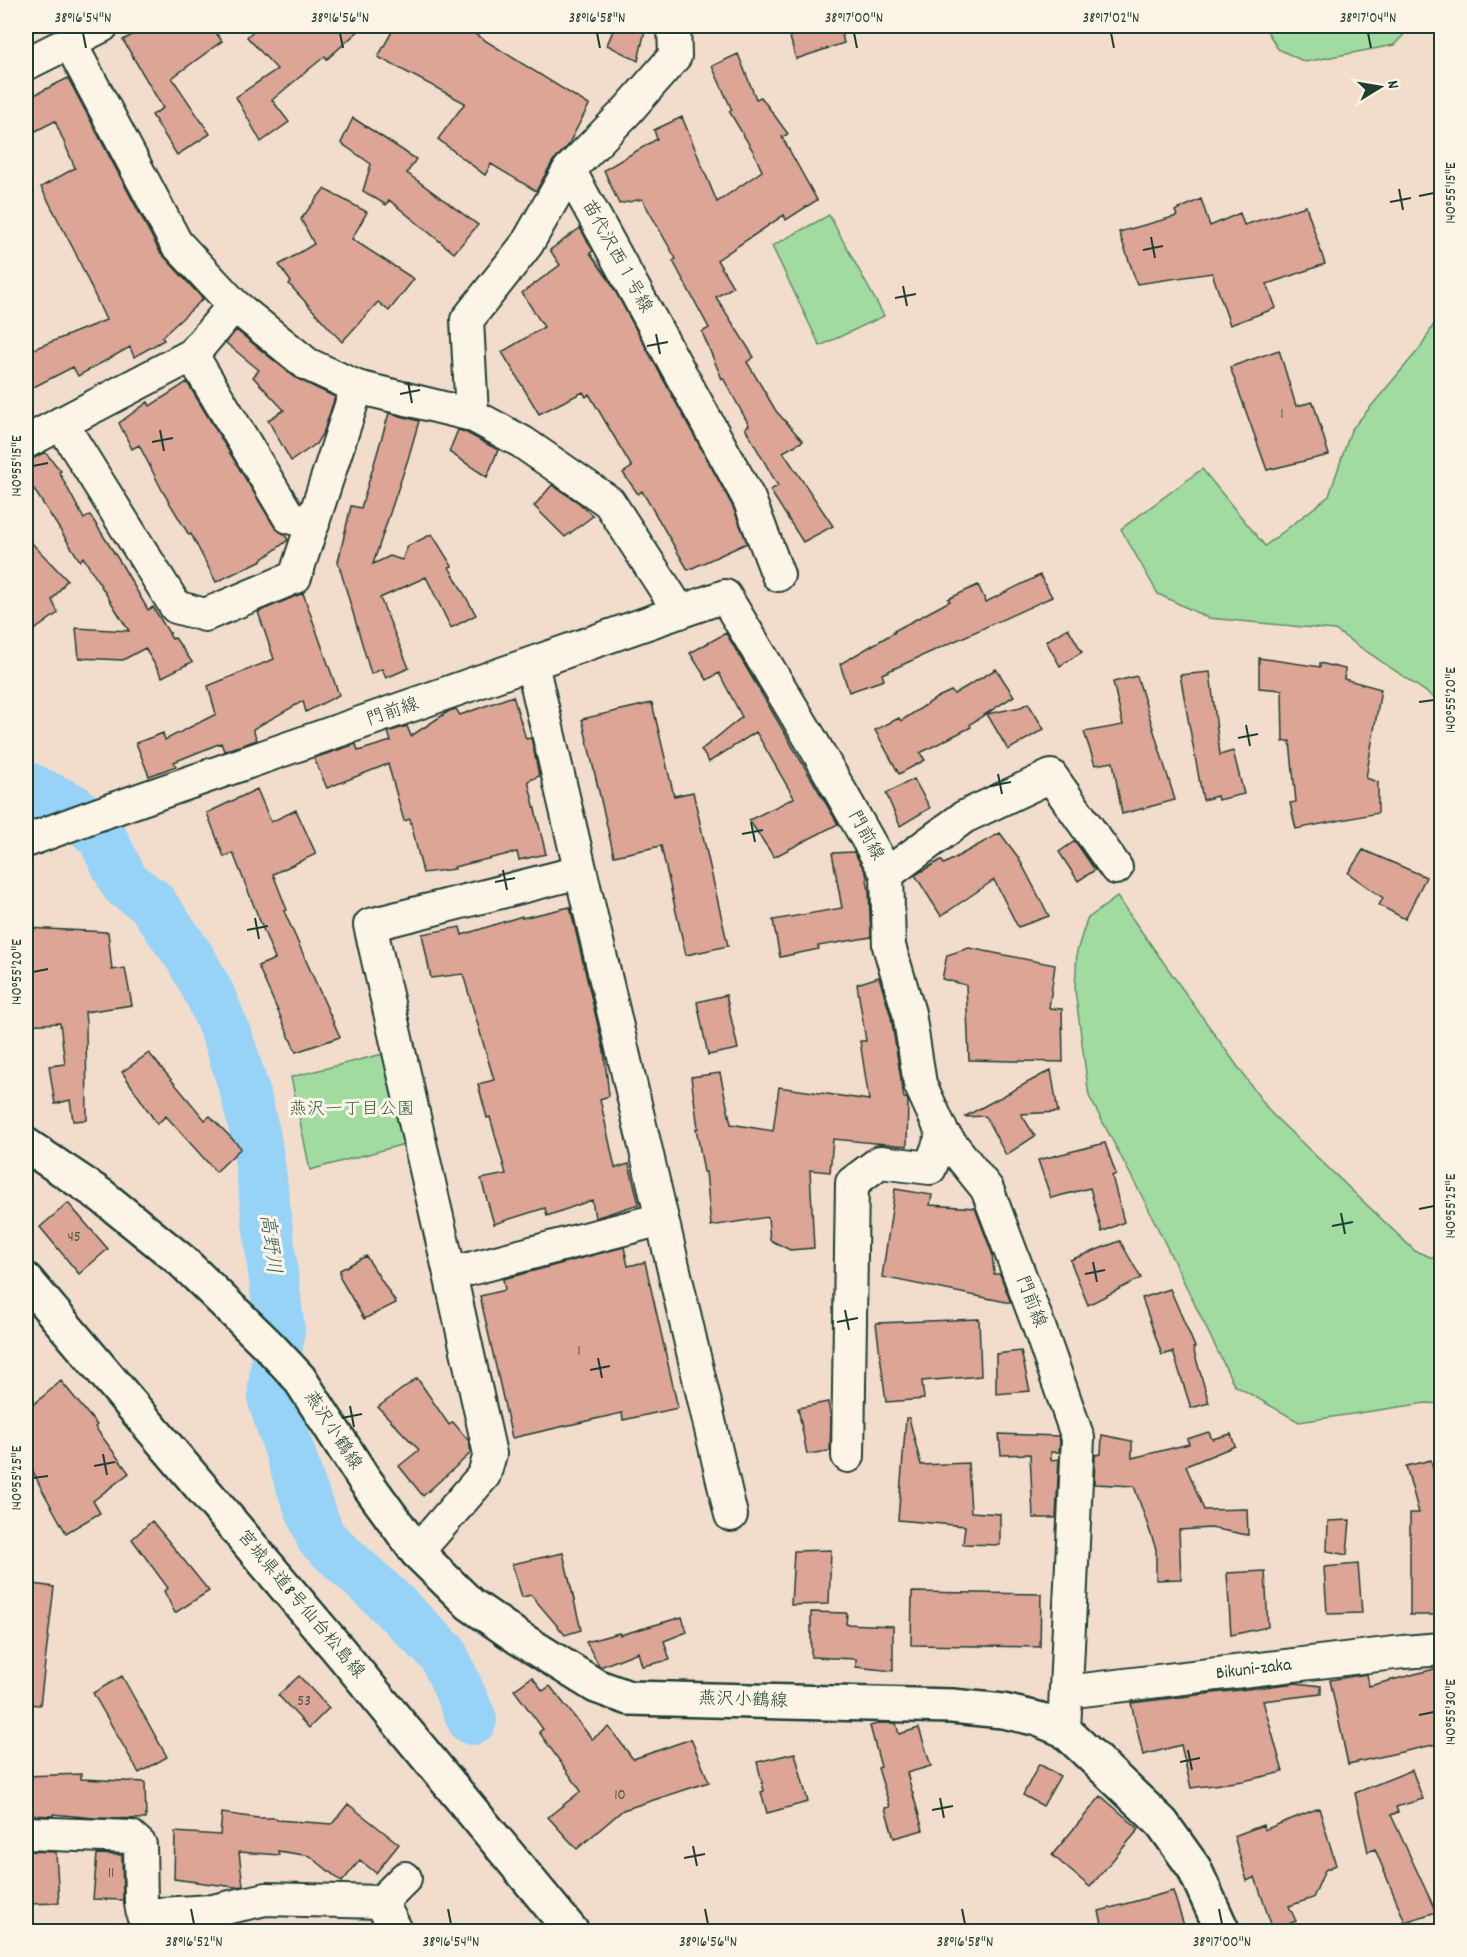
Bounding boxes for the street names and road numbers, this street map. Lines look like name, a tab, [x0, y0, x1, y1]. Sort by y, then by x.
street label: 苗代沢西１号線	[575, 196, 657, 318]
street label: 門前線	[363, 692, 423, 734]
street label: 門前線	[841, 806, 889, 866]
street label: 門前線	[1009, 1272, 1051, 1332]
street label: 燕沢小鶴線	[297, 1386, 367, 1476]
street label: 宮城県道8号仙台松島線	[230, 1525, 370, 1685]
street label: Bikuni-zaka	[1215, 1653, 1293, 1687]
street label: 燕沢小鶴線	[698, 1687, 788, 1715]

